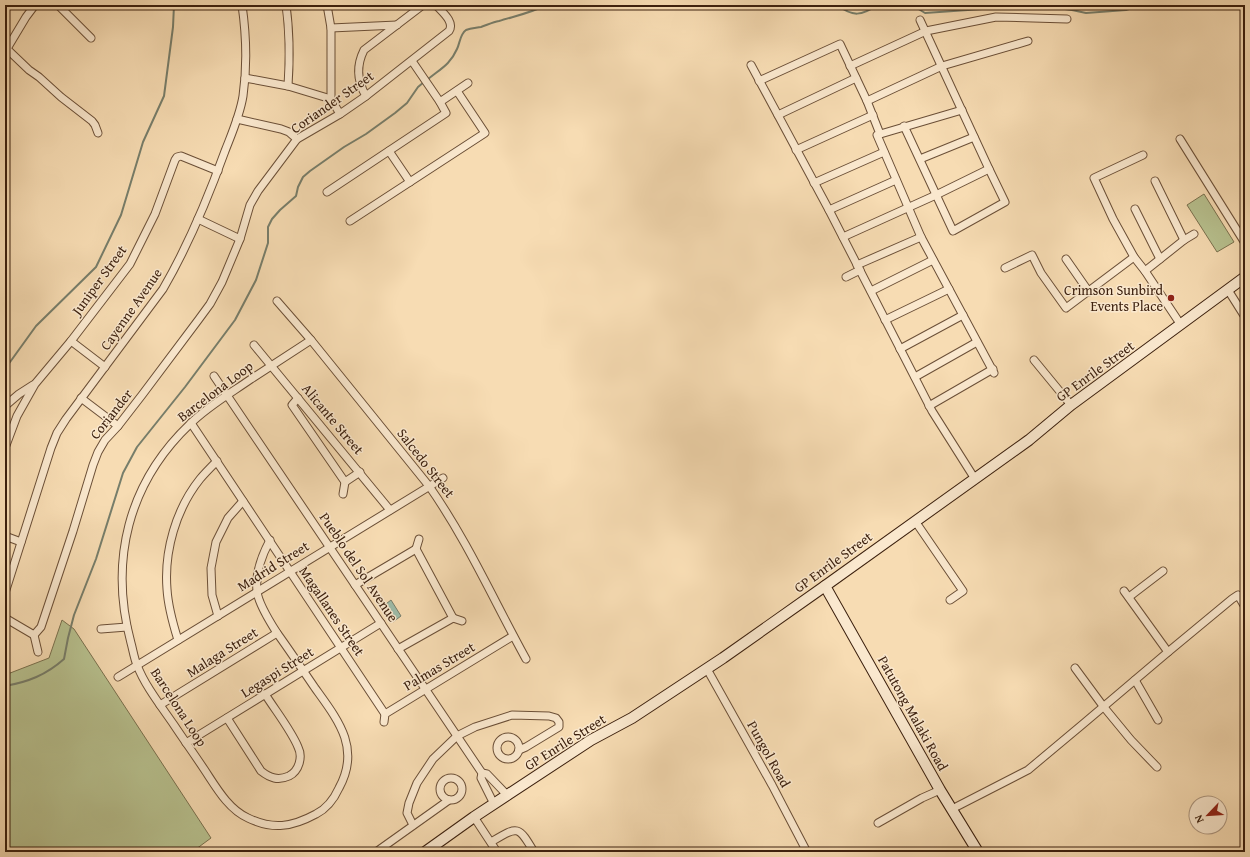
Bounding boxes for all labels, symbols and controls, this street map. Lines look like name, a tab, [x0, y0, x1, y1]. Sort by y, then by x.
street label: Coriander Street	[286, 66, 378, 138]
street label: Juniper Street	[66, 241, 131, 321]
street label: Cayenne Avenue	[95, 264, 167, 354]
place label: Crimson Sunbird Events Place	[1064, 280, 1164, 316]
marker: Crimson Sunbird Events Place	[1166, 293, 1176, 303]
street label: GP Enrile Street	[1052, 336, 1138, 406]
street label: Barcelona Loop	[173, 356, 257, 426]
street label: Alicante Street	[297, 379, 369, 459]
street label: Coriander	[85, 385, 137, 443]
street label: Salcedo Street	[392, 424, 460, 502]
street label: Pueblo del Sol Avenue	[315, 508, 403, 626]
street label: GP Enrile Street	[790, 527, 876, 597]
street label: Madrid Street	[233, 536, 313, 596]
street label: Magallanes Street	[294, 562, 370, 660]
street label: Malaga Street	[182, 622, 262, 682]
street label: Palmas Street	[399, 637, 479, 695]
street label: Legaspi Street	[237, 642, 317, 702]
street label: Patutong Malaki Road	[873, 652, 953, 775]
street label: Barcelona Loop	[146, 664, 212, 751]
street label: GP Enrile Street	[520, 709, 610, 775]
street label: Pungol Road	[742, 717, 796, 791]
north arrow	[1188, 795, 1228, 835]
text: N	[1190, 812, 1208, 826]

